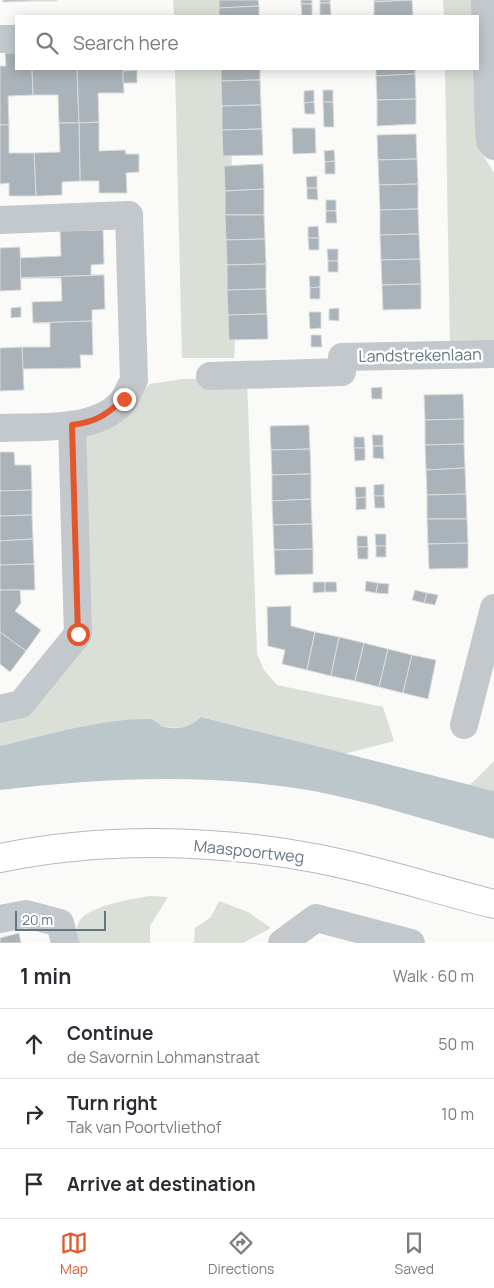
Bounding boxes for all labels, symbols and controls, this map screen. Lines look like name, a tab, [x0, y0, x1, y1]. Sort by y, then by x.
search box	[15, 15, 479, 70]
icon: search	[33, 29, 61, 57]
text: Search here	[73, 30, 179, 56]
street label: Landstrekenlaan	[358, 343, 482, 367]
route end	[113, 388, 136, 411]
route start	[67, 623, 90, 646]
street label: Maaspoortweg	[193, 834, 305, 868]
scale bar	[15, 908, 106, 931]
text: 20 m	[22, 910, 53, 929]
text: 1 min	[20, 962, 71, 990]
text: Walk · 60 m	[393, 965, 474, 987]
text: Continue	[67, 1020, 153, 1046]
icon: ahead	[20, 1030, 48, 1058]
text: 50 m	[438, 1033, 474, 1055]
text: de Savornin Lohmanstraat	[67, 1046, 260, 1068]
text: Turn right	[67, 1090, 157, 1116]
icon: right	[20, 1100, 48, 1128]
text: 10 m	[441, 1103, 474, 1125]
text: Tak van Poortvliethof	[67, 1116, 221, 1138]
icon: arrive	[20, 1170, 48, 1198]
text: Arrive at destination	[67, 1171, 256, 1197]
tab: Map	[60, 1229, 88, 1278]
tab: Directions	[208, 1229, 274, 1278]
tab: Saved	[395, 1229, 434, 1278]

